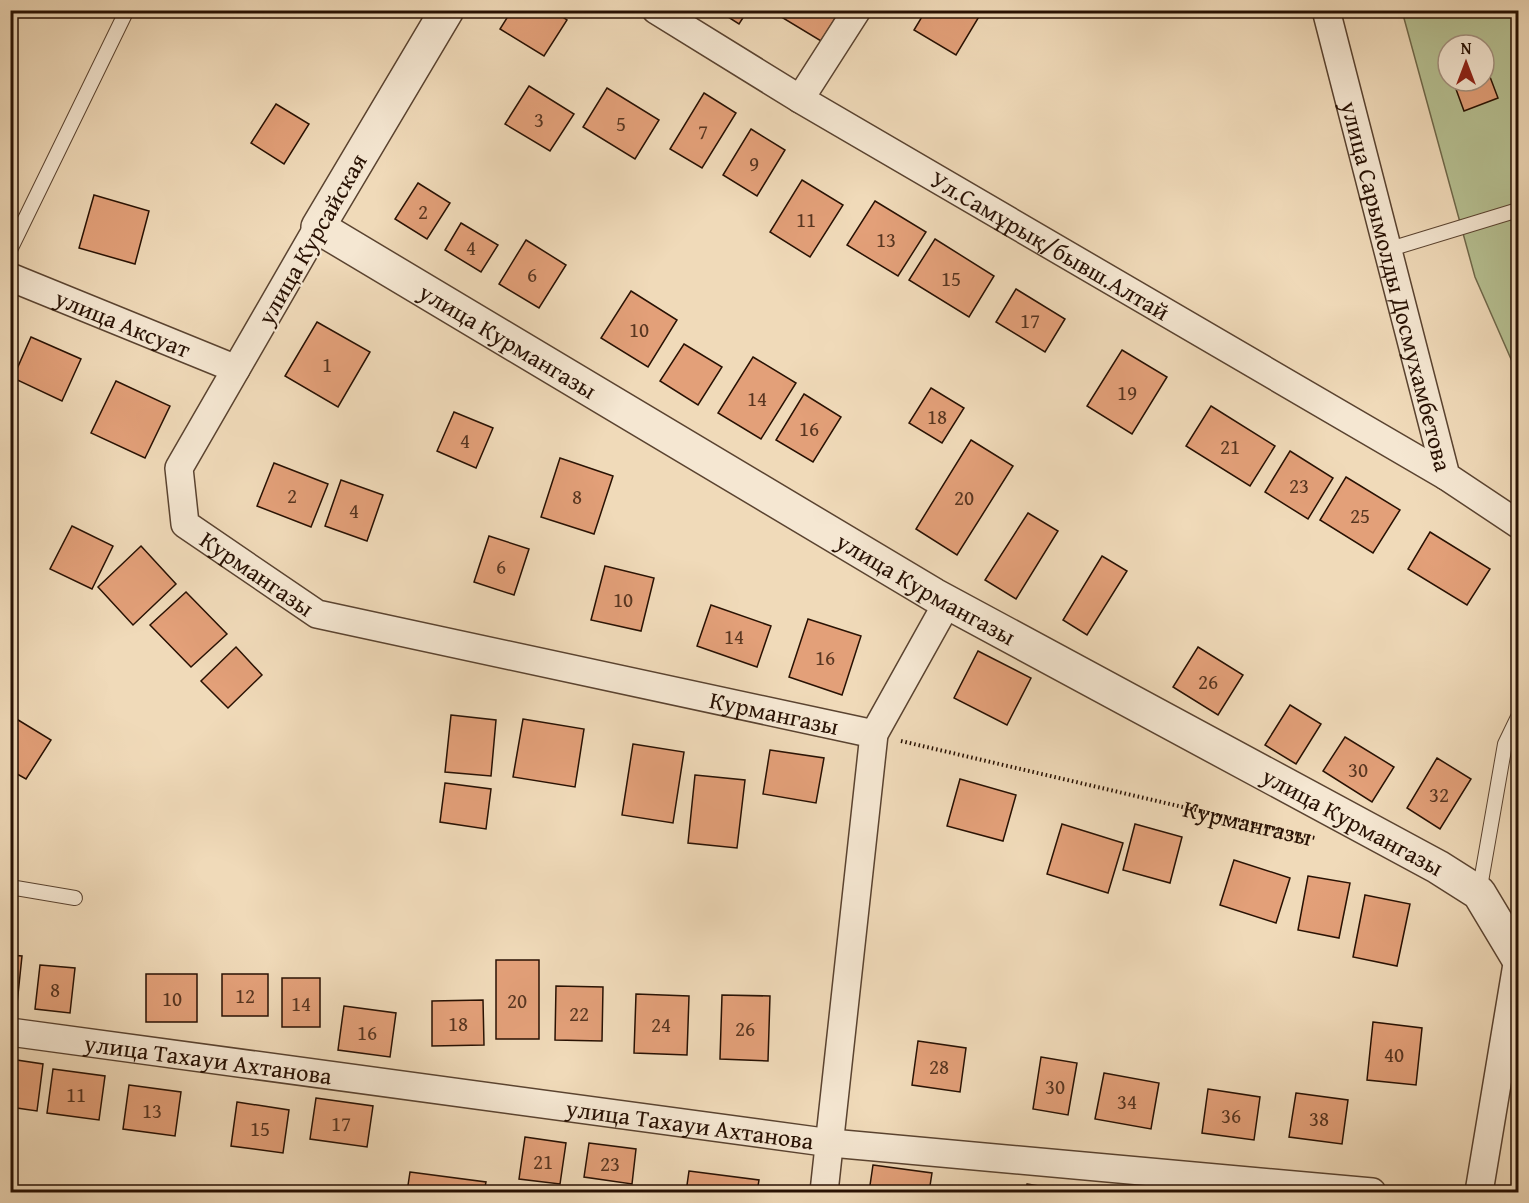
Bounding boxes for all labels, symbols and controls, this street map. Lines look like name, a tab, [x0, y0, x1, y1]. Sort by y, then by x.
north arrow	[1436, 33, 1496, 93]
text: N	[1461, 36, 1472, 60]
street label: улица Сарымолды Досмухамбетова	[1332, 96, 1462, 475]
house number: 3	[534, 104, 544, 135]
house number: 5	[616, 108, 626, 139]
house number: 7	[698, 116, 708, 147]
street label: улица Курсайская	[248, 147, 375, 332]
house number: 9	[749, 148, 759, 179]
street label: Ул.Самұрық/бывш.Алтай	[924, 161, 1176, 329]
house number: 2	[418, 196, 428, 227]
house number: 11	[796, 204, 816, 235]
house number: 13	[876, 224, 896, 255]
house number: 4	[466, 232, 476, 263]
house number: 6	[527, 259, 537, 290]
house number: 15	[941, 263, 961, 294]
street label: улица Курмангазы	[412, 273, 604, 407]
street label: улица Аксуат	[49, 279, 196, 366]
house number: 17	[1020, 305, 1040, 336]
house number: 10	[629, 314, 649, 345]
house number: 1	[322, 349, 332, 380]
house number: 19	[1117, 377, 1137, 408]
house number: 14	[747, 383, 767, 414]
house number: 18	[927, 401, 947, 432]
house number: 16	[799, 413, 819, 444]
house number: 4	[460, 425, 470, 456]
house number: 21	[1220, 431, 1240, 462]
house number: 23	[1289, 470, 1309, 501]
house number: 2	[287, 480, 297, 511]
house number: 8	[572, 481, 582, 512]
house number: 20	[954, 482, 974, 513]
house number: 4	[349, 495, 359, 526]
house number: 25	[1350, 500, 1370, 531]
street label: Курмангазы	[193, 522, 322, 625]
street label: улица Курмангазы	[829, 523, 1022, 654]
house number: 6	[496, 551, 506, 582]
house number: 10	[613, 584, 633, 615]
house number: 14	[724, 621, 744, 652]
house number: 16	[815, 642, 835, 673]
house number: 26	[1198, 666, 1218, 697]
street label: Курмангазы	[706, 682, 842, 743]
house number: 30	[1348, 754, 1368, 785]
street label: улица Курмангазы	[1255, 757, 1450, 884]
house number: 32	[1429, 779, 1449, 810]
street label: Курмангазы	[1180, 790, 1316, 854]
house number: 8	[50, 974, 60, 1005]
house number: 12	[235, 980, 255, 1011]
house number: 10	[162, 983, 182, 1014]
house number: 20	[507, 985, 527, 1016]
house number: 14	[291, 988, 311, 1019]
house number: 22	[569, 998, 589, 1029]
house number: 18	[448, 1008, 468, 1039]
house number: 24	[651, 1009, 671, 1040]
house number: 26	[735, 1013, 755, 1044]
house number: 16	[357, 1017, 377, 1048]
street label: улица Тахауи Ахтанова	[81, 1025, 335, 1093]
house number: 40	[1384, 1039, 1404, 1070]
house number: 28	[929, 1051, 949, 1082]
house number: 30	[1045, 1071, 1065, 1102]
house number: 11	[66, 1079, 86, 1110]
house number: 34	[1117, 1086, 1137, 1117]
street label: улица Тахауи Ахтанова	[563, 1090, 816, 1158]
house number: 13	[142, 1095, 162, 1126]
house number: 36	[1221, 1100, 1241, 1131]
house number: 38	[1309, 1103, 1329, 1134]
house number: 17	[331, 1108, 351, 1139]
house number: 15	[250, 1113, 270, 1144]
house number: 21	[533, 1146, 553, 1177]
house number: 23	[600, 1148, 620, 1179]

